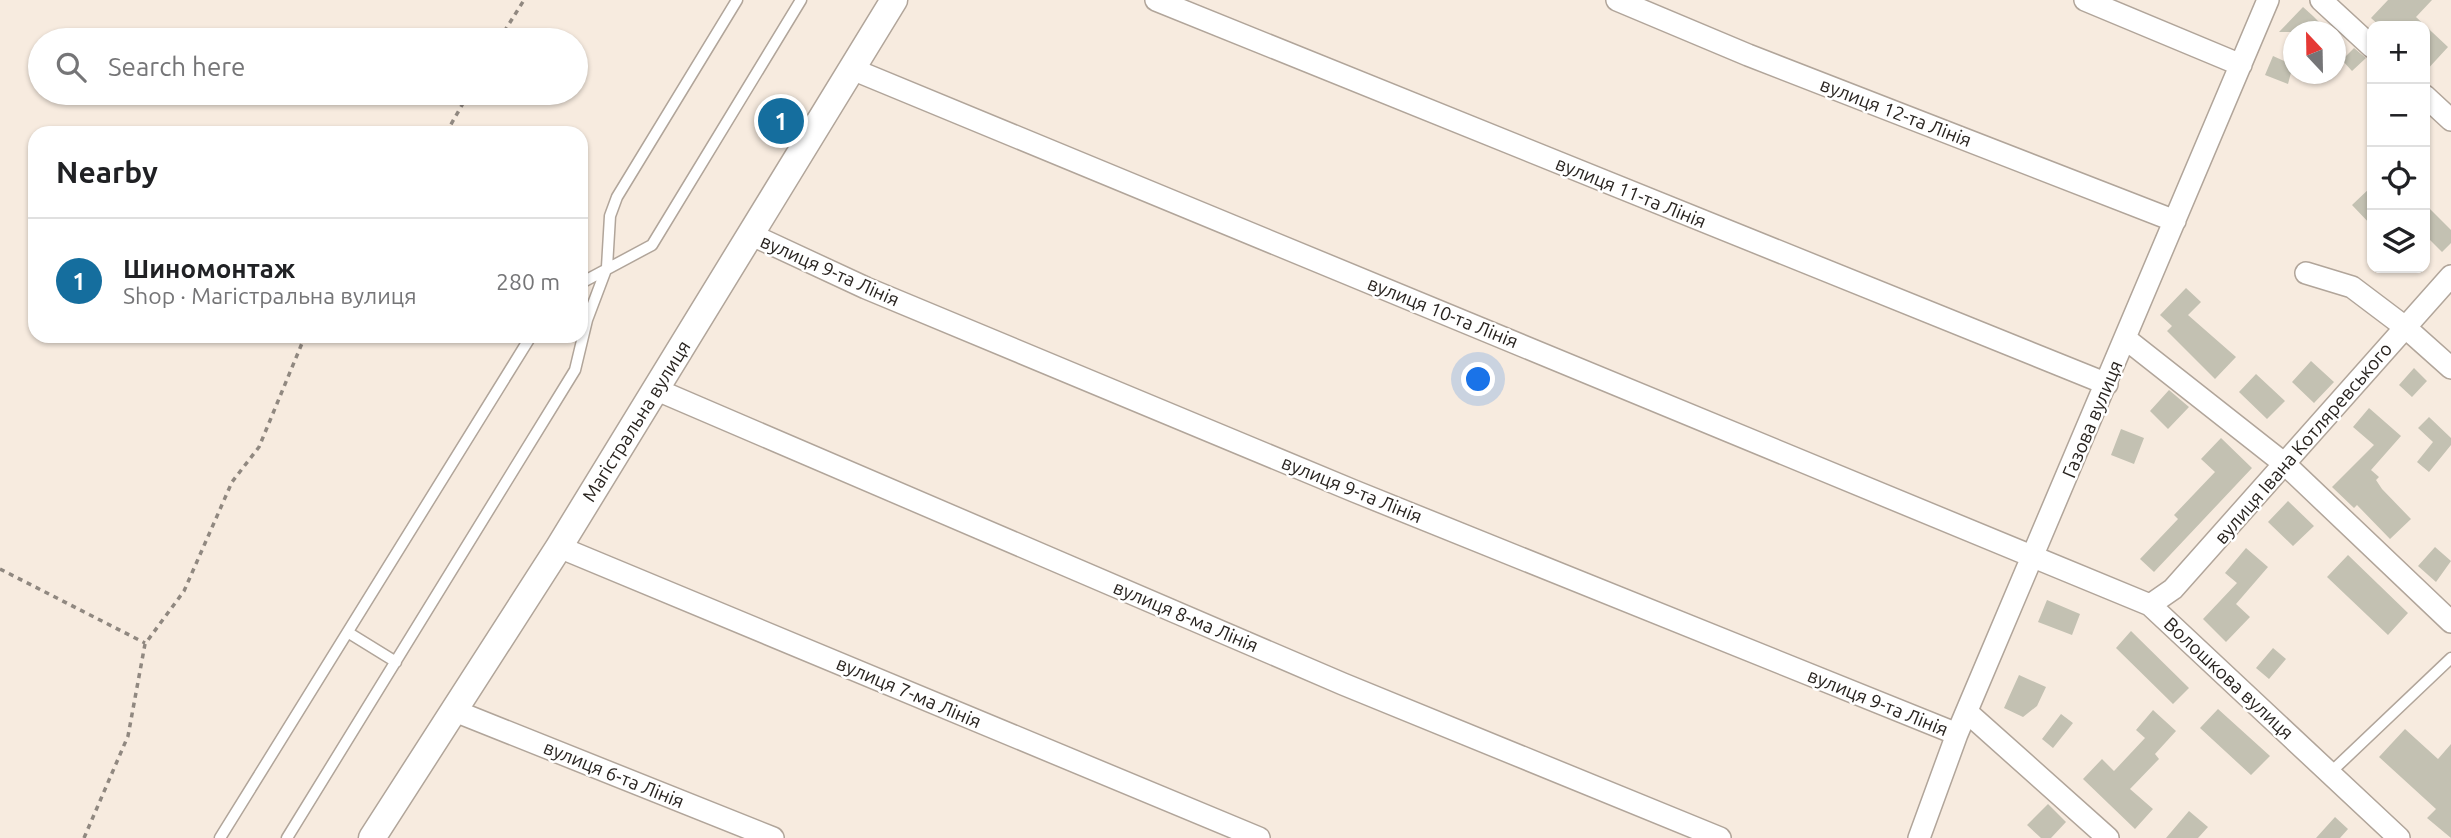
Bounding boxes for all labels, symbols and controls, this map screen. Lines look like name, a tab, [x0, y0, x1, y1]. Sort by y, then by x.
north arrow	[2283, 21, 2346, 84]
map controls	[2367, 21, 2430, 273]
button: +	[2367, 21, 2430, 84]
search box	[28, 28, 588, 105]
icon: search	[52, 48, 90, 86]
text: Search here	[108, 52, 245, 81]
street label: вулиця 12-та Лінія	[1817, 73, 1975, 151]
button: −	[2367, 84, 2430, 147]
pin: 1	[758, 95, 804, 147]
button: locate	[2367, 147, 2430, 210]
street label: вулиця 11-та Лінія	[1552, 152, 1710, 232]
text: Nearby	[56, 155, 158, 189]
button: layers	[2367, 210, 2430, 273]
street label: вулиця 9-та Лінія	[757, 229, 903, 311]
text: Шиномонтаж	[123, 254, 295, 283]
text: 1	[73, 269, 85, 294]
text: 280 m	[496, 269, 560, 294]
street label: вулиця 10-та Лінія	[1364, 272, 1522, 352]
text: Shop · Магістральна вулиця	[123, 283, 417, 308]
street label: Магістральна вулиця	[577, 336, 695, 506]
street label: вулиця Івана Котляревського	[2210, 338, 2396, 548]
street label: Газова вулиця	[2057, 357, 2127, 481]
your location	[1461, 362, 1495, 396]
street label: вулиця 9-та Лінія	[1278, 451, 1426, 527]
street label: вулиця 8-ма Лінія	[1110, 576, 1262, 656]
street label: Волошкова вулиця	[2160, 612, 2298, 744]
street label: вулиця 7-ма Лінія	[833, 652, 985, 732]
street label: вулиця 9-та Лінія	[1804, 664, 1952, 740]
street label: вулиця 6-та Лінія	[540, 736, 688, 812]

